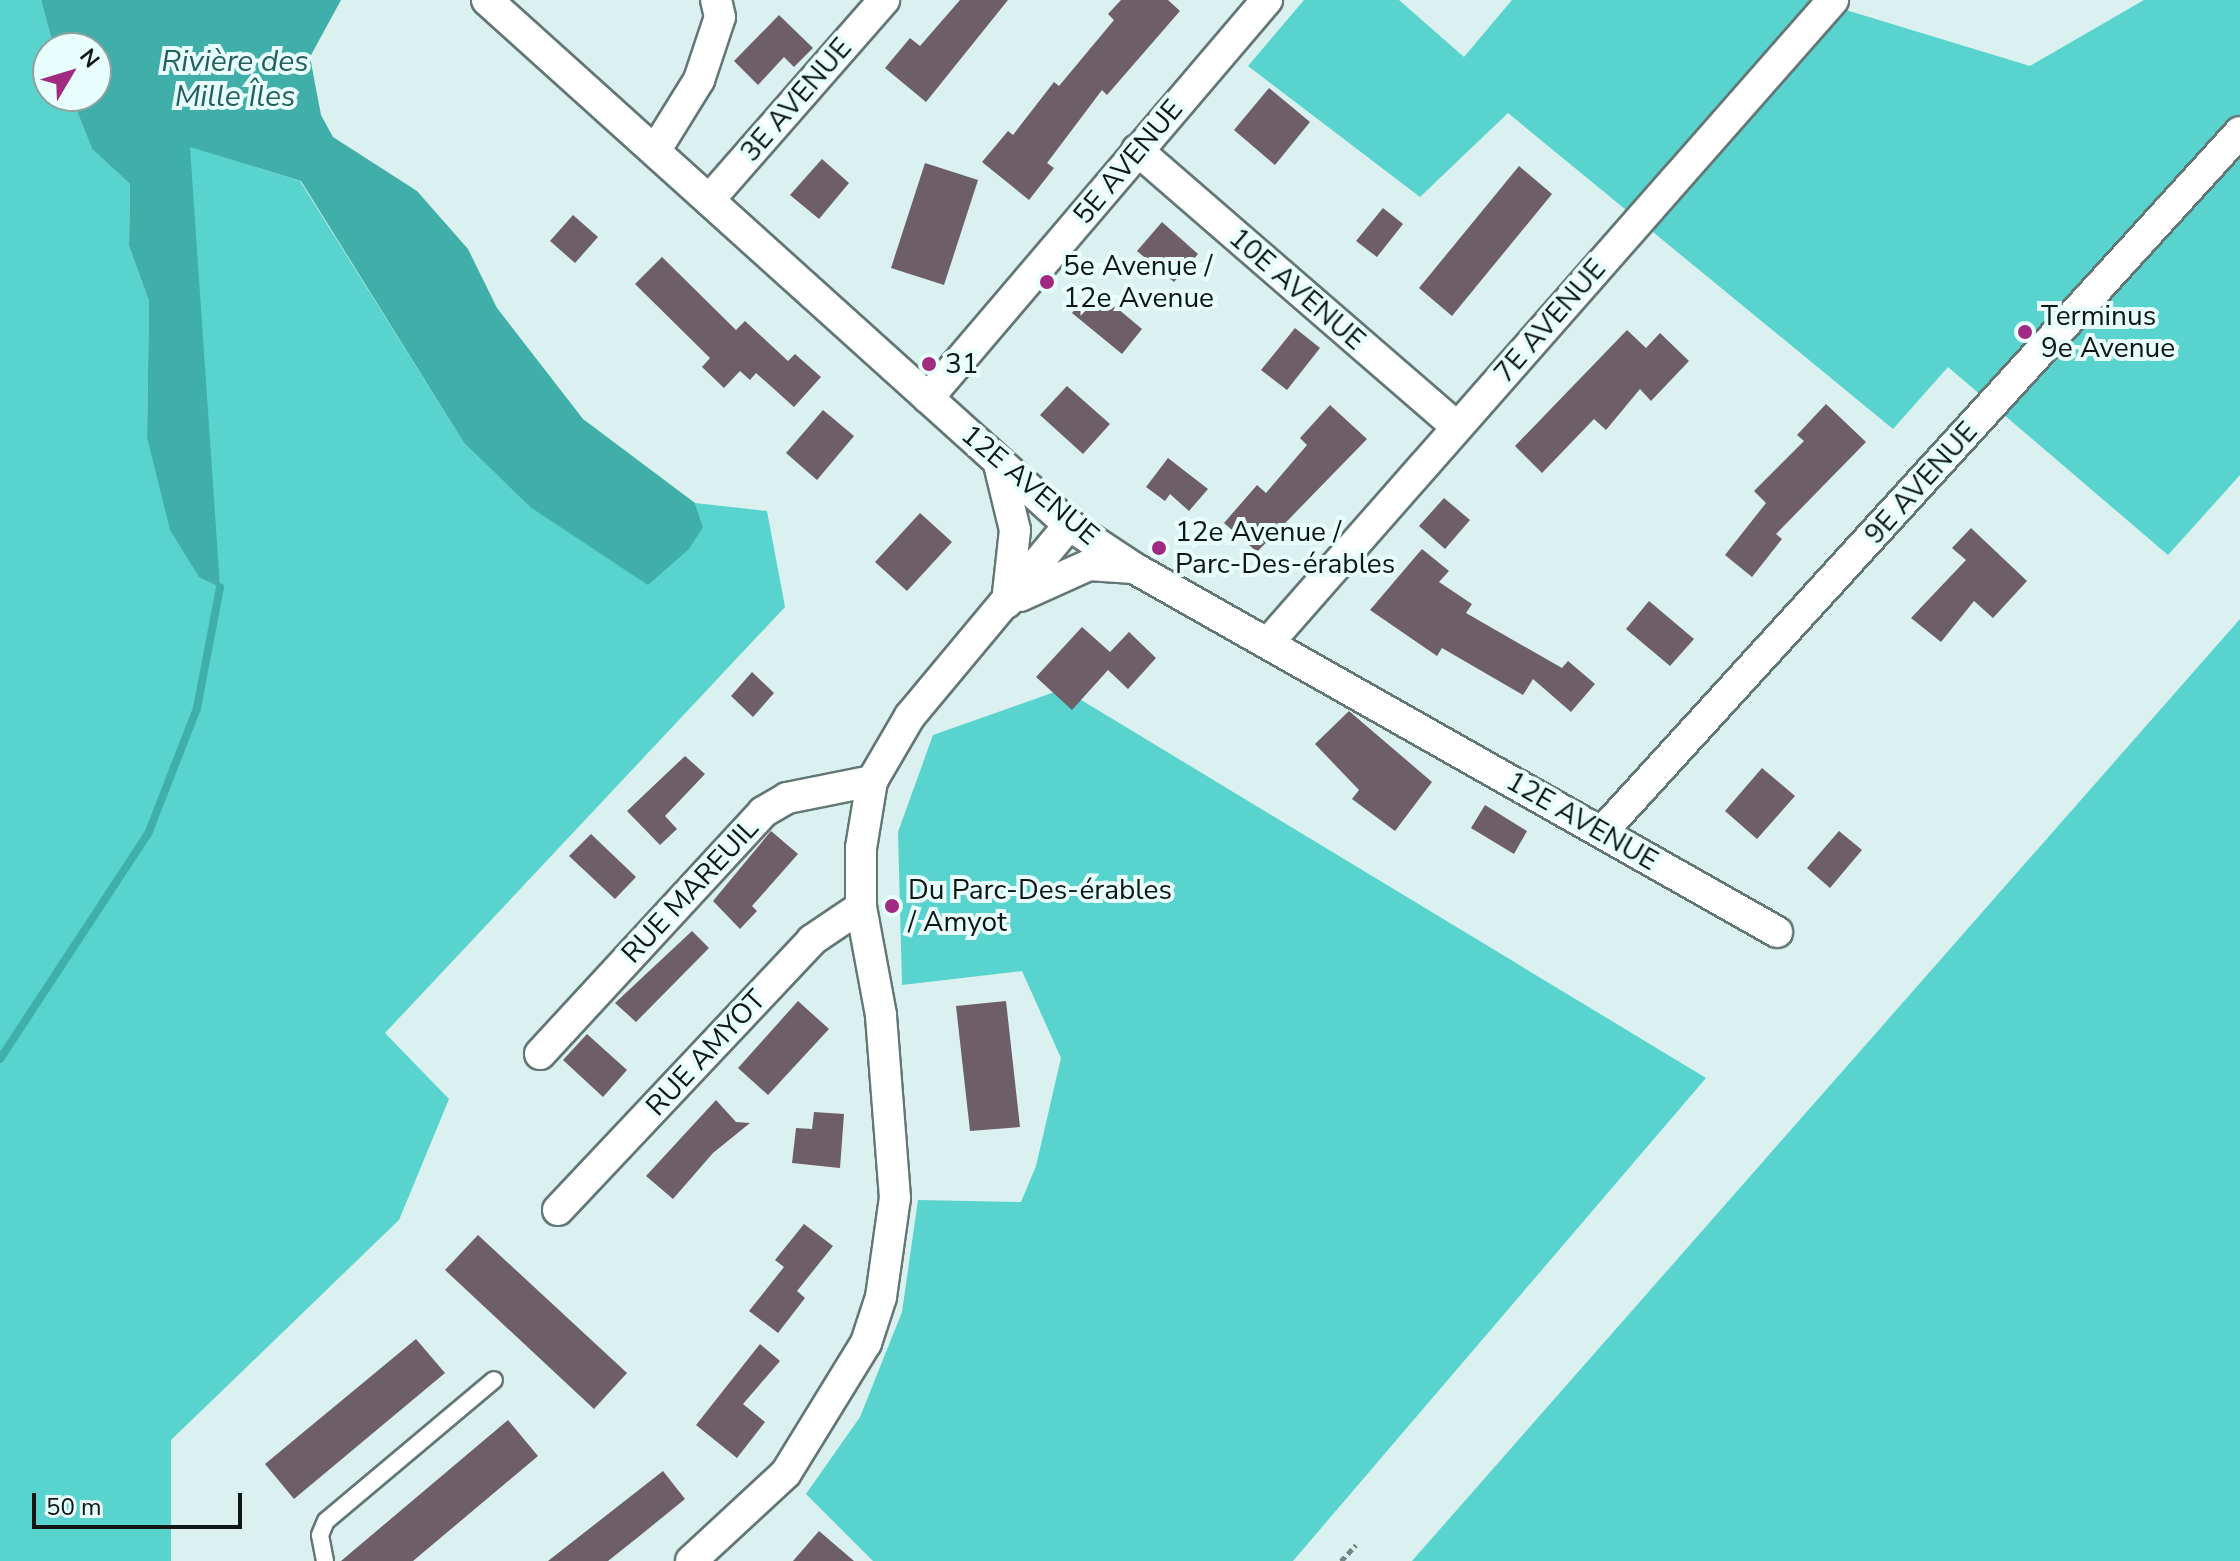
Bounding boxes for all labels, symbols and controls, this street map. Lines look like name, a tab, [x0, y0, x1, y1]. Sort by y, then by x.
north arrow	[32, 32, 112, 112]
street label: 3E AVENUE	[733, 32, 859, 168]
text: N	[72, 43, 106, 74]
water label: Rivière des Mille Îles	[161, 44, 309, 114]
street label: 5E AVENUE	[1066, 93, 1190, 231]
street label: 10E AVENUE	[1222, 221, 1372, 357]
place label: 5e Avenue / 12e Avenue	[1063, 249, 1214, 315]
street label: 7E AVENUE	[1487, 253, 1613, 389]
marker: 5e Avenue / 12e Avenue	[1038, 273, 1056, 291]
place label: Terminus 9e Avenue	[2041, 299, 2175, 365]
marker: Terminus 9e Avenue	[2016, 323, 2034, 341]
place label: 31	[945, 347, 979, 381]
marker: 31	[920, 355, 938, 373]
street label: 9E AVENUE	[1858, 415, 1984, 551]
street label: 12E AVENUE	[954, 418, 1106, 552]
place label: 12e Avenue / Parc-Des-érables	[1175, 515, 1395, 581]
marker: 12e Avenue / Parc-Des-érables	[1150, 539, 1168, 557]
street label: 12E AVENUE	[1500, 764, 1664, 878]
street label: RUE MAREUIL	[615, 812, 765, 970]
place label: Du Parc-Des-érables / Amyot	[908, 873, 1172, 939]
marker: Du Parc-Des-érables / Amyot	[883, 897, 901, 915]
street label: RUE AMYOT	[639, 983, 773, 1123]
scale bar	[36, 1477, 246, 1527]
text: 50 m	[46, 1491, 102, 1523]

